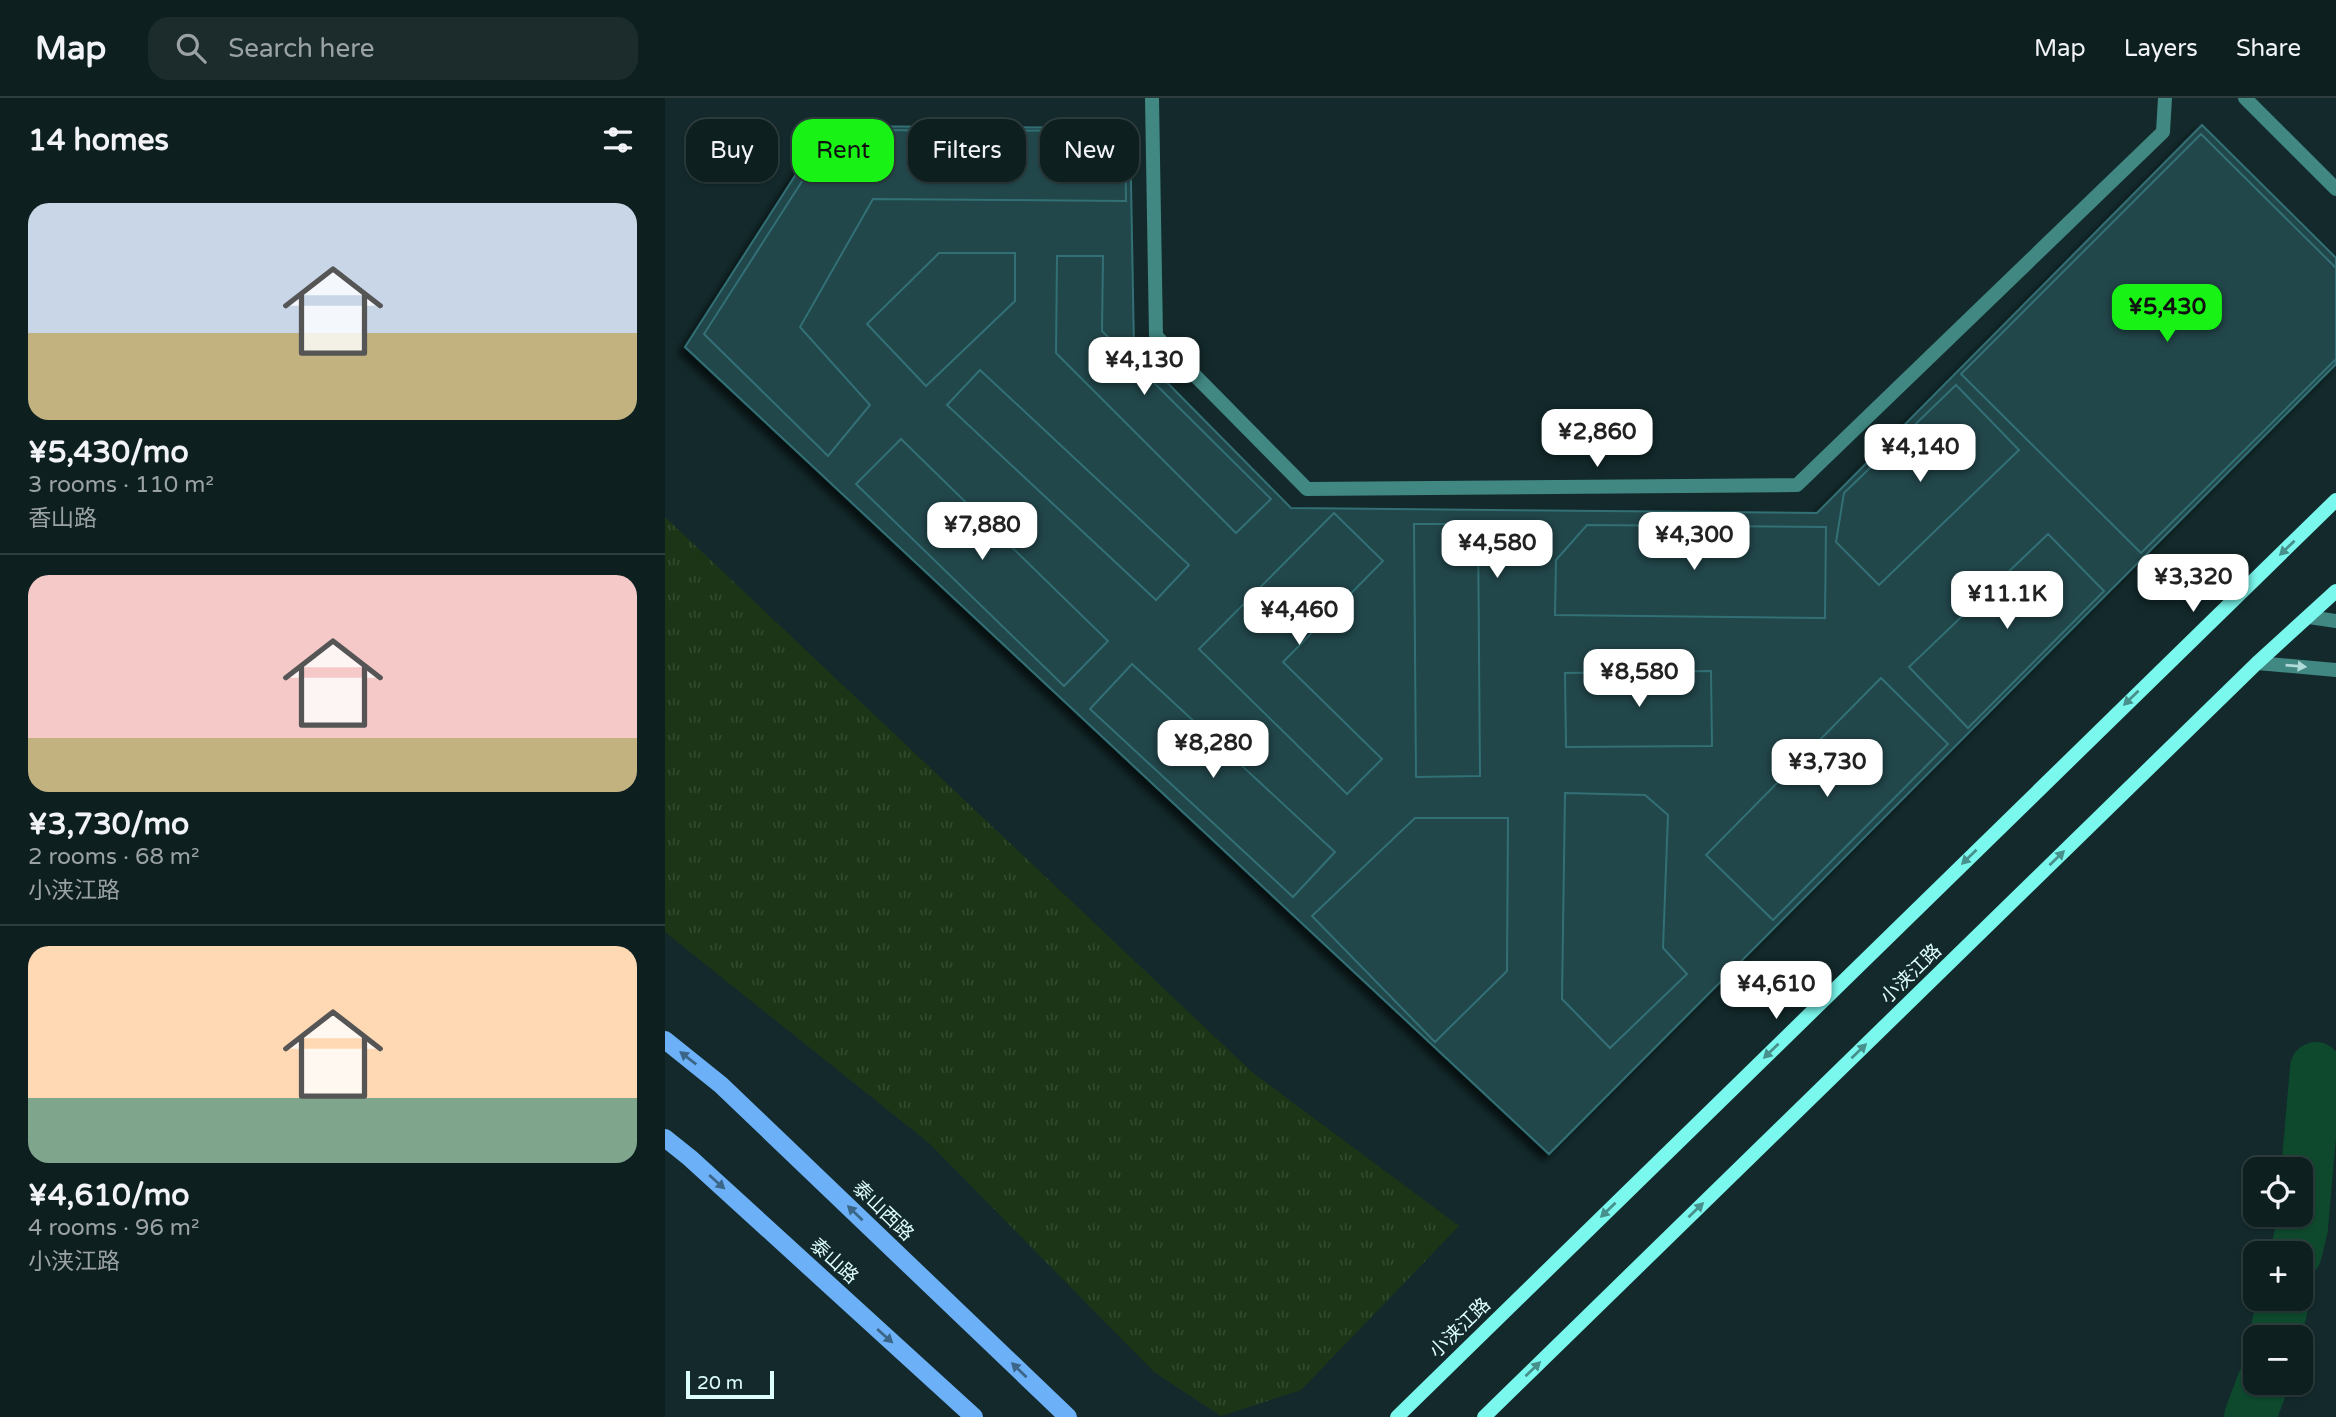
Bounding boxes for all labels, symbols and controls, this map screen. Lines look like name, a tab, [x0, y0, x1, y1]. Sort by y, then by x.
search box	[148, 17, 638, 80]
text: Map	[35, 29, 106, 68]
icon: search	[172, 29, 210, 67]
text: Search here	[228, 33, 374, 64]
text: Map	[2034, 34, 2086, 63]
text: Layers	[2124, 34, 2198, 63]
text: Share	[2236, 34, 2301, 63]
chip: Buy	[686, 119, 778, 182]
chip: Rent	[792, 119, 894, 182]
chip: Filters	[908, 119, 1026, 182]
chip: New	[1040, 119, 1139, 182]
icon: filters	[599, 121, 637, 159]
text: 14 homes	[28, 122, 169, 159]
icon: home	[270, 248, 396, 374]
pin: ¥5,430	[2110, 285, 2224, 344]
text: ¥5,430	[2128, 293, 2206, 321]
pin: ¥4,130	[1087, 338, 1201, 397]
text: ¥4,130	[1105, 346, 1183, 374]
pin: ¥2,860	[1540, 410, 1654, 469]
text: ¥2,860	[1558, 418, 1636, 446]
pin: ¥4,140	[1863, 424, 1977, 484]
text: ¥4,140	[1881, 433, 1959, 461]
text: ¥5,430/mo	[28, 434, 189, 471]
text: 3 rooms · 110 m²	[28, 471, 214, 499]
pin: ¥7,880	[925, 503, 1039, 562]
text: 香山路	[28, 505, 97, 533]
text: ¥7,880	[943, 511, 1021, 539]
pin: ¥4,300	[1637, 512, 1751, 572]
pin: ¥4,580	[1440, 520, 1554, 580]
text: ¥4,300	[1655, 521, 1733, 549]
text: ¥4,580	[1458, 529, 1536, 557]
one-way arrow	[2279, 539, 2296, 555]
pin: ¥3,320	[2136, 554, 2250, 614]
text: ¥3,320	[2154, 563, 2232, 591]
pin: ¥11.1K	[1950, 572, 2064, 631]
text: ¥11.1K	[1967, 580, 2047, 608]
pin: ¥4,460	[1242, 588, 1356, 647]
text: ¥4,460	[1260, 596, 1338, 624]
icon: home	[270, 620, 396, 746]
pin: ¥8,580	[1582, 650, 1696, 709]
text: ¥8,580	[1600, 658, 1678, 686]
one-way arrow	[2285, 661, 2307, 672]
one-way arrow	[2123, 690, 2140, 707]
pin: ¥8,280	[1156, 720, 1270, 780]
text: ¥8,280	[1174, 729, 1252, 757]
pin: ¥3,730	[1770, 740, 1884, 799]
text: ¥3,730	[1788, 748, 1866, 776]
text: ¥3,730/mo	[28, 806, 189, 843]
text: 2 rooms · 68 m²	[28, 843, 199, 871]
one-way arrow	[1961, 849, 1978, 865]
one-way arrow	[2048, 850, 2065, 867]
text: 小浃江路	[28, 877, 120, 905]
street label: 小浃江路	[1876, 940, 1946, 1008]
pin: ¥4,610	[1719, 962, 1833, 1021]
text: ¥4,610	[1737, 970, 1815, 998]
icon: home	[270, 991, 396, 1117]
one-way arrow	[1763, 1042, 1780, 1058]
one-way arrow	[1850, 1044, 1867, 1060]
one-way arrow	[679, 1051, 697, 1066]
map controls	[2243, 1157, 2313, 1395]
button: locate	[2243, 1157, 2313, 1227]
one-way arrow	[708, 1174, 726, 1190]
text: ¥4,610/mo	[28, 1177, 190, 1214]
street label: 泰山西路	[848, 1177, 918, 1245]
one-way arrow	[1600, 1201, 1617, 1218]
one-way arrow	[1687, 1203, 1704, 1219]
one-way arrow	[846, 1204, 863, 1221]
text: 4 rooms · 96 m²	[28, 1214, 199, 1242]
street label: 泰山路	[805, 1234, 863, 1288]
button: +	[2243, 1241, 2313, 1311]
text: 小浃江路	[28, 1248, 120, 1276]
street label: 小浃江路	[1425, 1294, 1495, 1362]
button: −	[2243, 1325, 2313, 1395]
one-way arrow	[876, 1327, 893, 1343]
one-way arrow	[1011, 1362, 1028, 1378]
one-way arrow	[1524, 1362, 1541, 1378]
scale bar	[686, 1368, 773, 1400]
text: 20 m	[697, 1372, 743, 1394]

